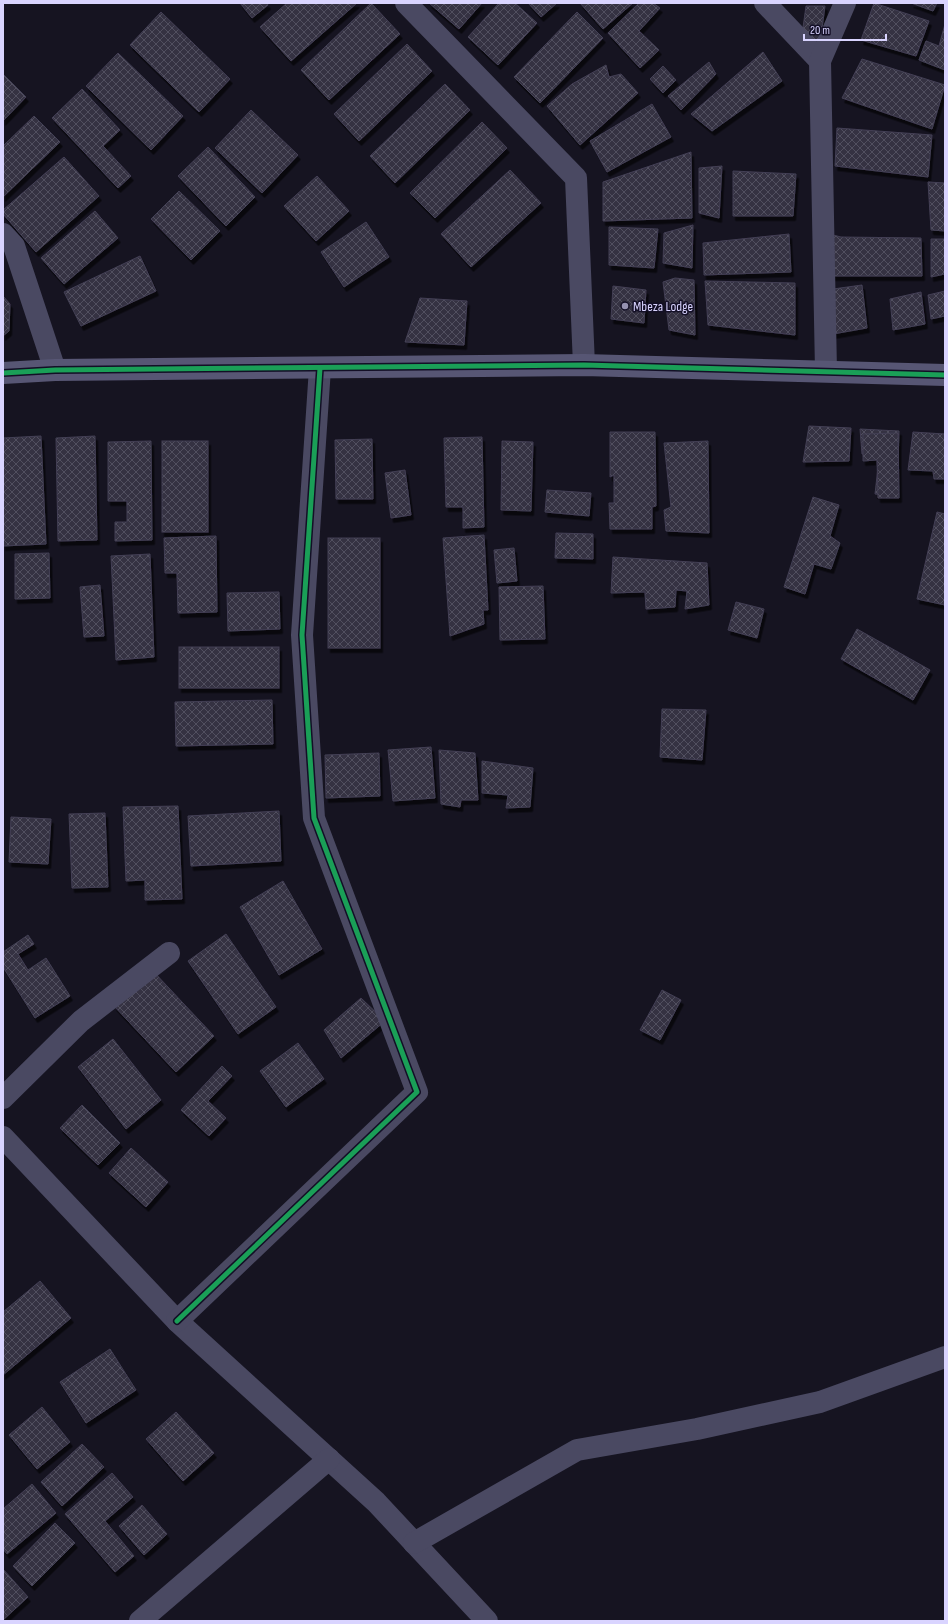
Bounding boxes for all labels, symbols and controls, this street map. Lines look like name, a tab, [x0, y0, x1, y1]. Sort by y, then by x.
scale bar	[804, 16, 886, 42]
text: 20 m	[810, 23, 830, 38]
place label: Mbeza Lodge	[633, 298, 693, 315]
marker: Mbeza Lodge	[620, 301, 630, 311]

